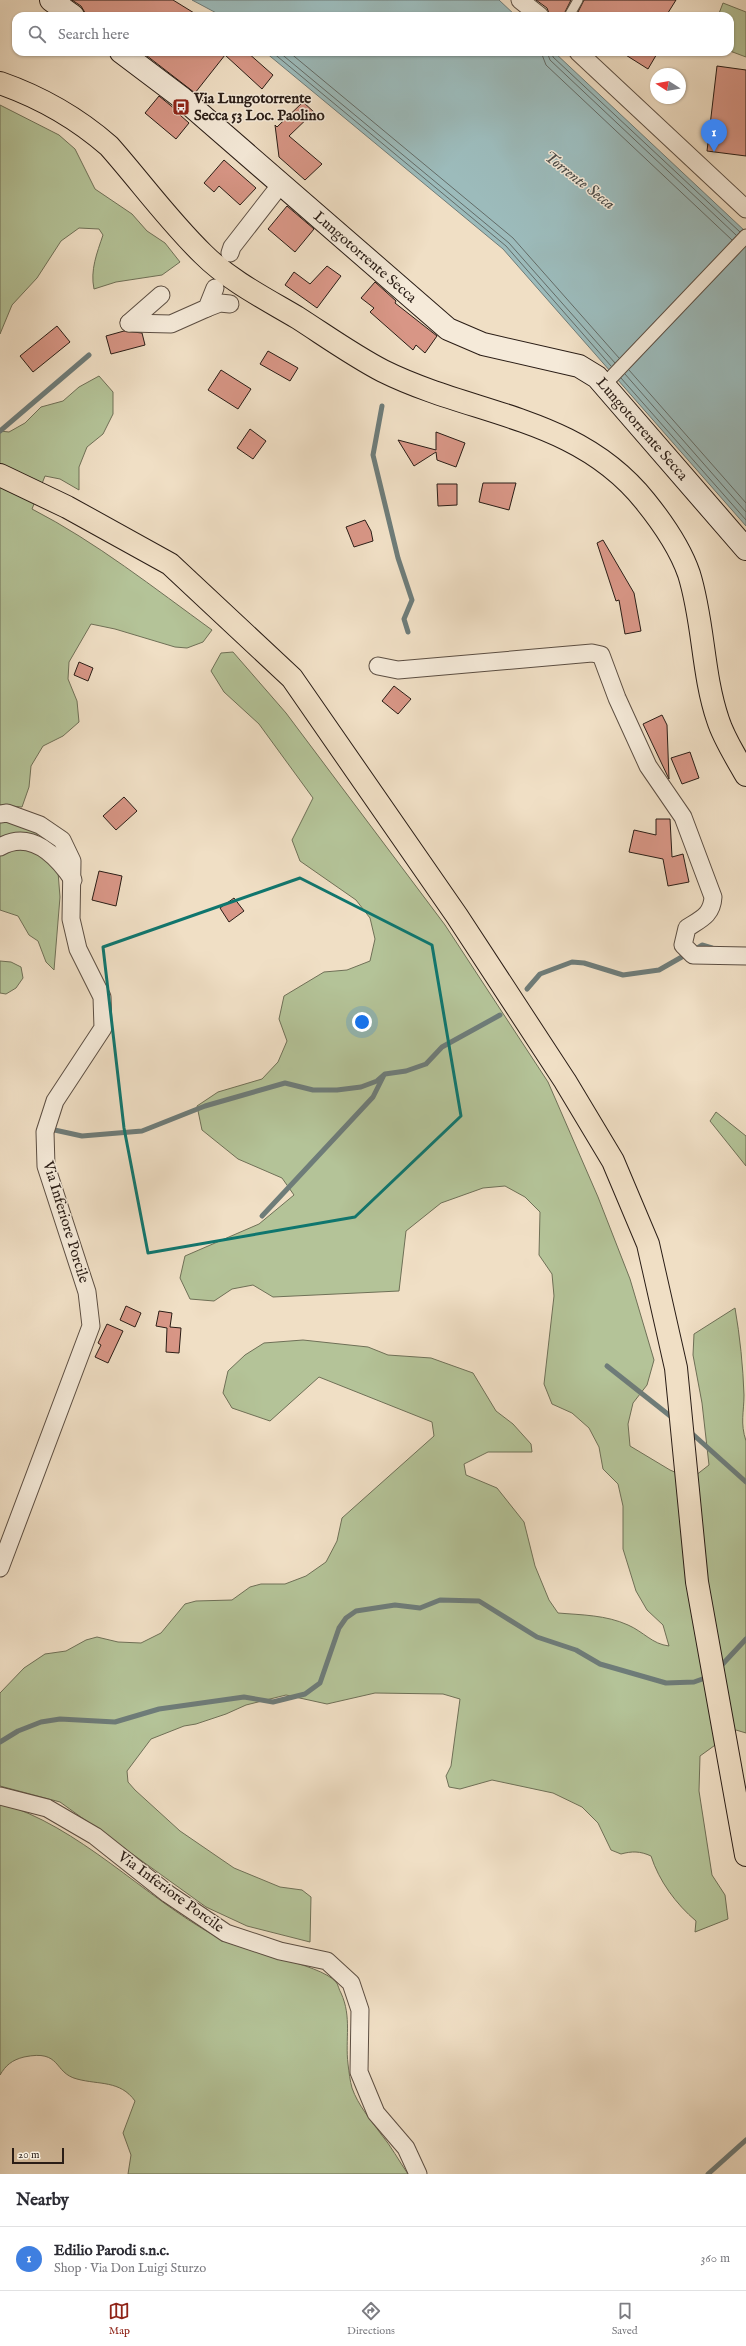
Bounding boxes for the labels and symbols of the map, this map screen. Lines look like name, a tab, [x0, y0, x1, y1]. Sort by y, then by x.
north arrow	[650, 68, 686, 104]
place label: Via Lungotorrente Secca 53 Loc. Paolino	[193, 89, 325, 125]
bus stop icon: Via Lungotorrente Secca 53 Loc. Paolino	[171, 97, 191, 117]
pin: 1	[701, 119, 727, 152]
water label: Torrente Secca	[540, 147, 618, 215]
street label: Lungotorrente Secca	[309, 207, 421, 307]
street label: Lungotorrente Secca	[592, 373, 692, 485]
your location	[352, 1012, 372, 1032]
street label: Via Inferiore Porcile	[38, 1158, 94, 1285]
street label: Via Inferiore Porcile	[113, 1846, 228, 1937]
scale bar	[12, 2146, 64, 2165]

